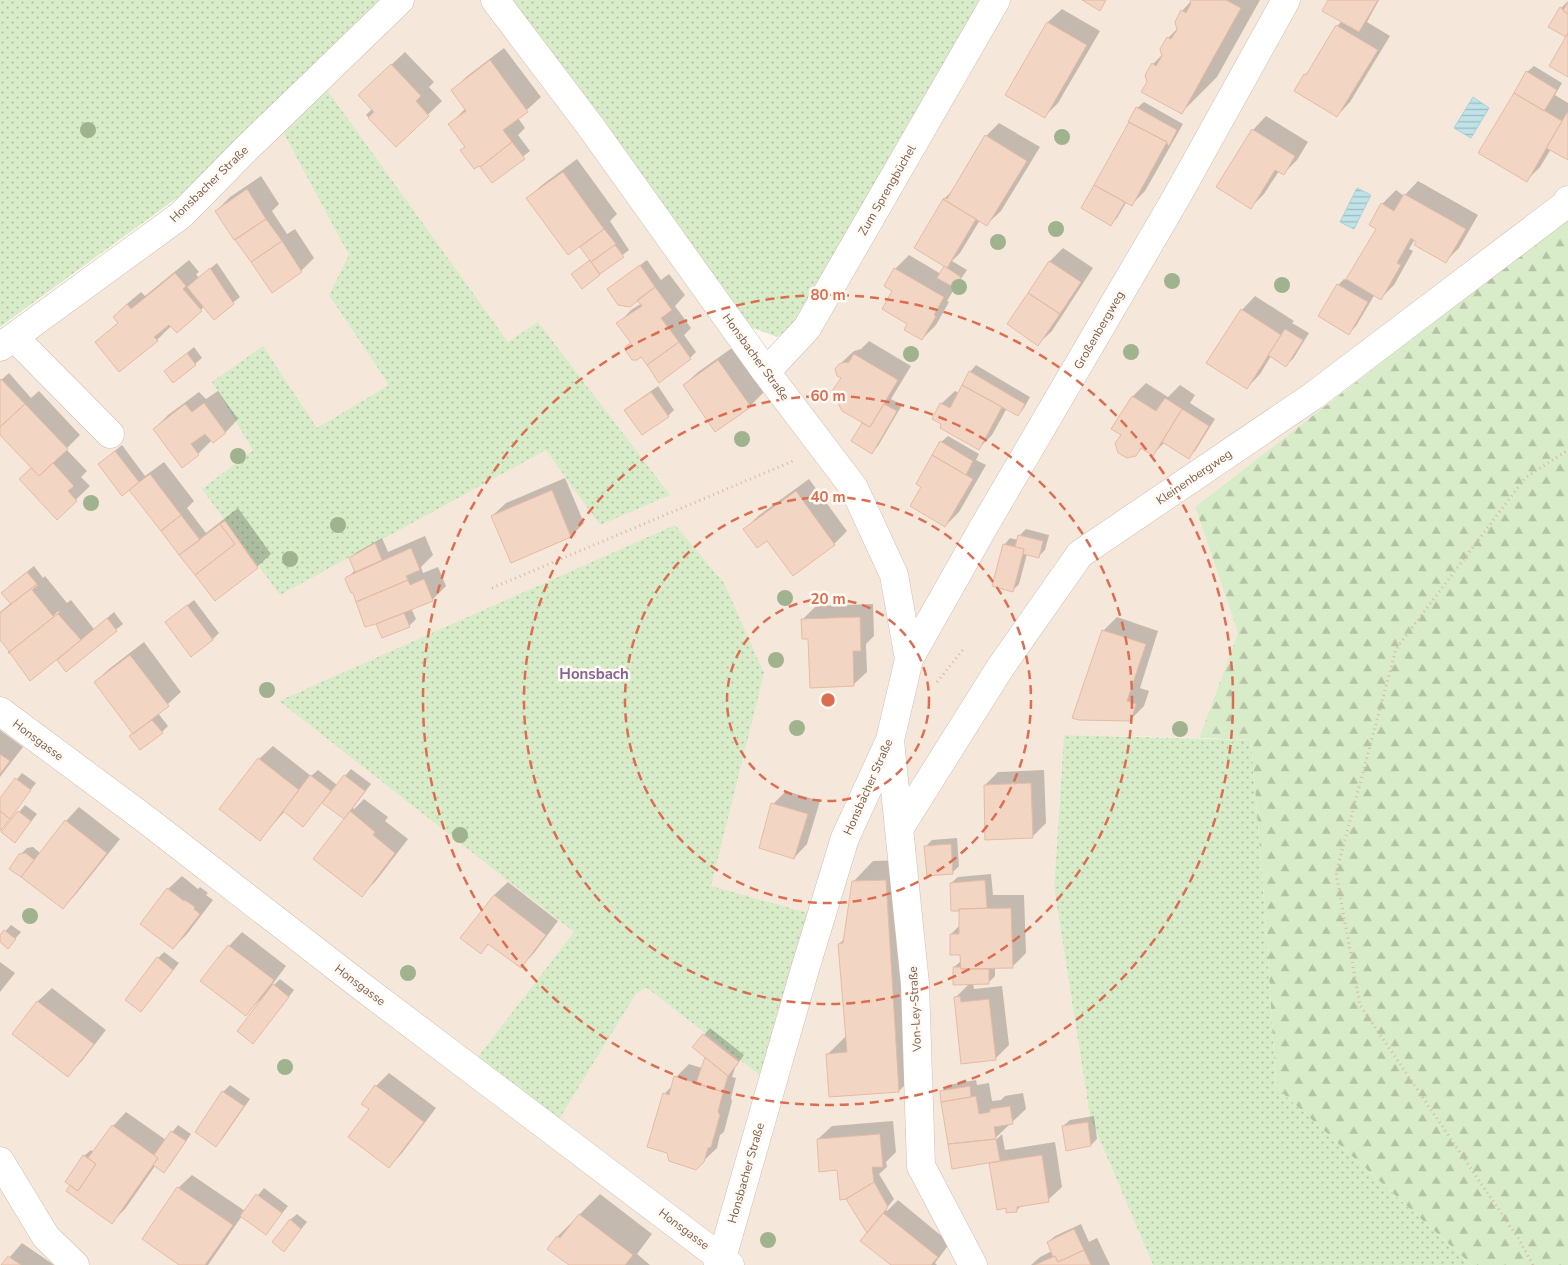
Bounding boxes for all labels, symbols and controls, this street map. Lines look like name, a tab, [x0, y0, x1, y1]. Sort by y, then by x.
street label: Zum Sprengbüchel	[855, 141, 920, 238]
street label: Honsbacher Straße	[166, 142, 252, 226]
text: 80 m	[810, 285, 846, 305]
street label: Großenbergweg	[1070, 288, 1128, 372]
street label: Honsbacher Straße	[719, 310, 793, 404]
text: 60 m	[810, 386, 846, 406]
street label: Kleinenbergweg	[1153, 446, 1235, 508]
text: 40 m	[810, 487, 846, 507]
text: 20 m	[810, 589, 846, 609]
district label: Honsbach	[559, 664, 629, 684]
centre of rings	[819, 691, 837, 709]
street label: Honsgasse	[9, 716, 67, 764]
street label: Honsbacher Straße	[840, 736, 896, 838]
street label: Honsgasse	[331, 961, 389, 1009]
street label: Von-Ley-Straße	[905, 966, 925, 1053]
street label: Honsbacher Straße	[724, 1121, 768, 1225]
street label: Honsgasse	[655, 1205, 713, 1253]

